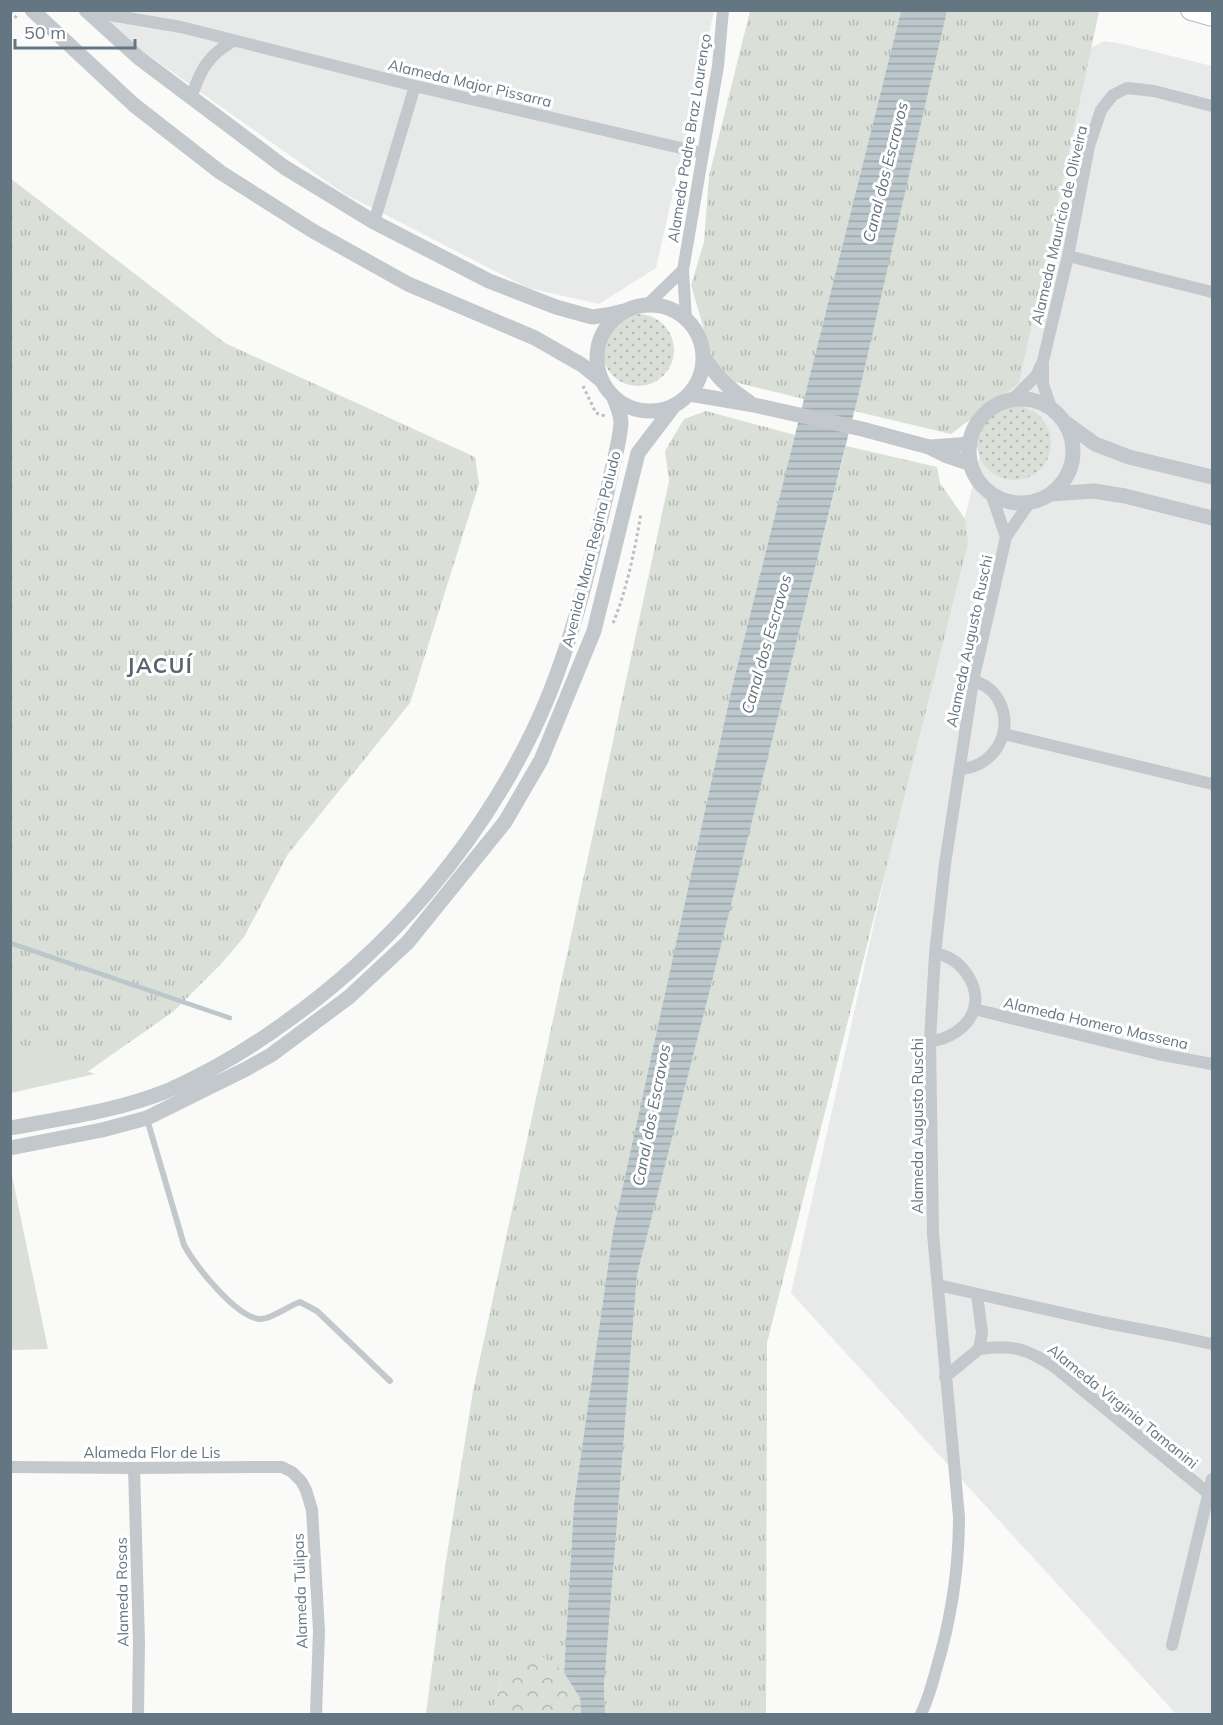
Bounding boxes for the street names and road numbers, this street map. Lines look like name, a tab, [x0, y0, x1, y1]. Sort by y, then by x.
street label: Alameda Padre Braz Lourenço	[663, 32, 715, 244]
street label: Alameda Major Pissarra	[386, 55, 554, 111]
street label: Alameda Maurício de Oliveira	[1027, 124, 1091, 326]
street label: Avenida Mara Regina Paludo	[557, 449, 625, 649]
street label: Alameda Augusto Ruschi	[941, 553, 997, 729]
street label: Alameda Homero Massena	[1002, 993, 1190, 1053]
street label: Alameda Augusto Ruschi	[908, 1038, 927, 1214]
street label: Alameda Virginia Tamanini	[1044, 1339, 1202, 1473]
street label: Alameda Flor de Lis	[83, 1443, 221, 1462]
street label: Alameda Tulipas	[288, 1533, 312, 1649]
street label: Alameda Rosas	[112, 1537, 132, 1647]

